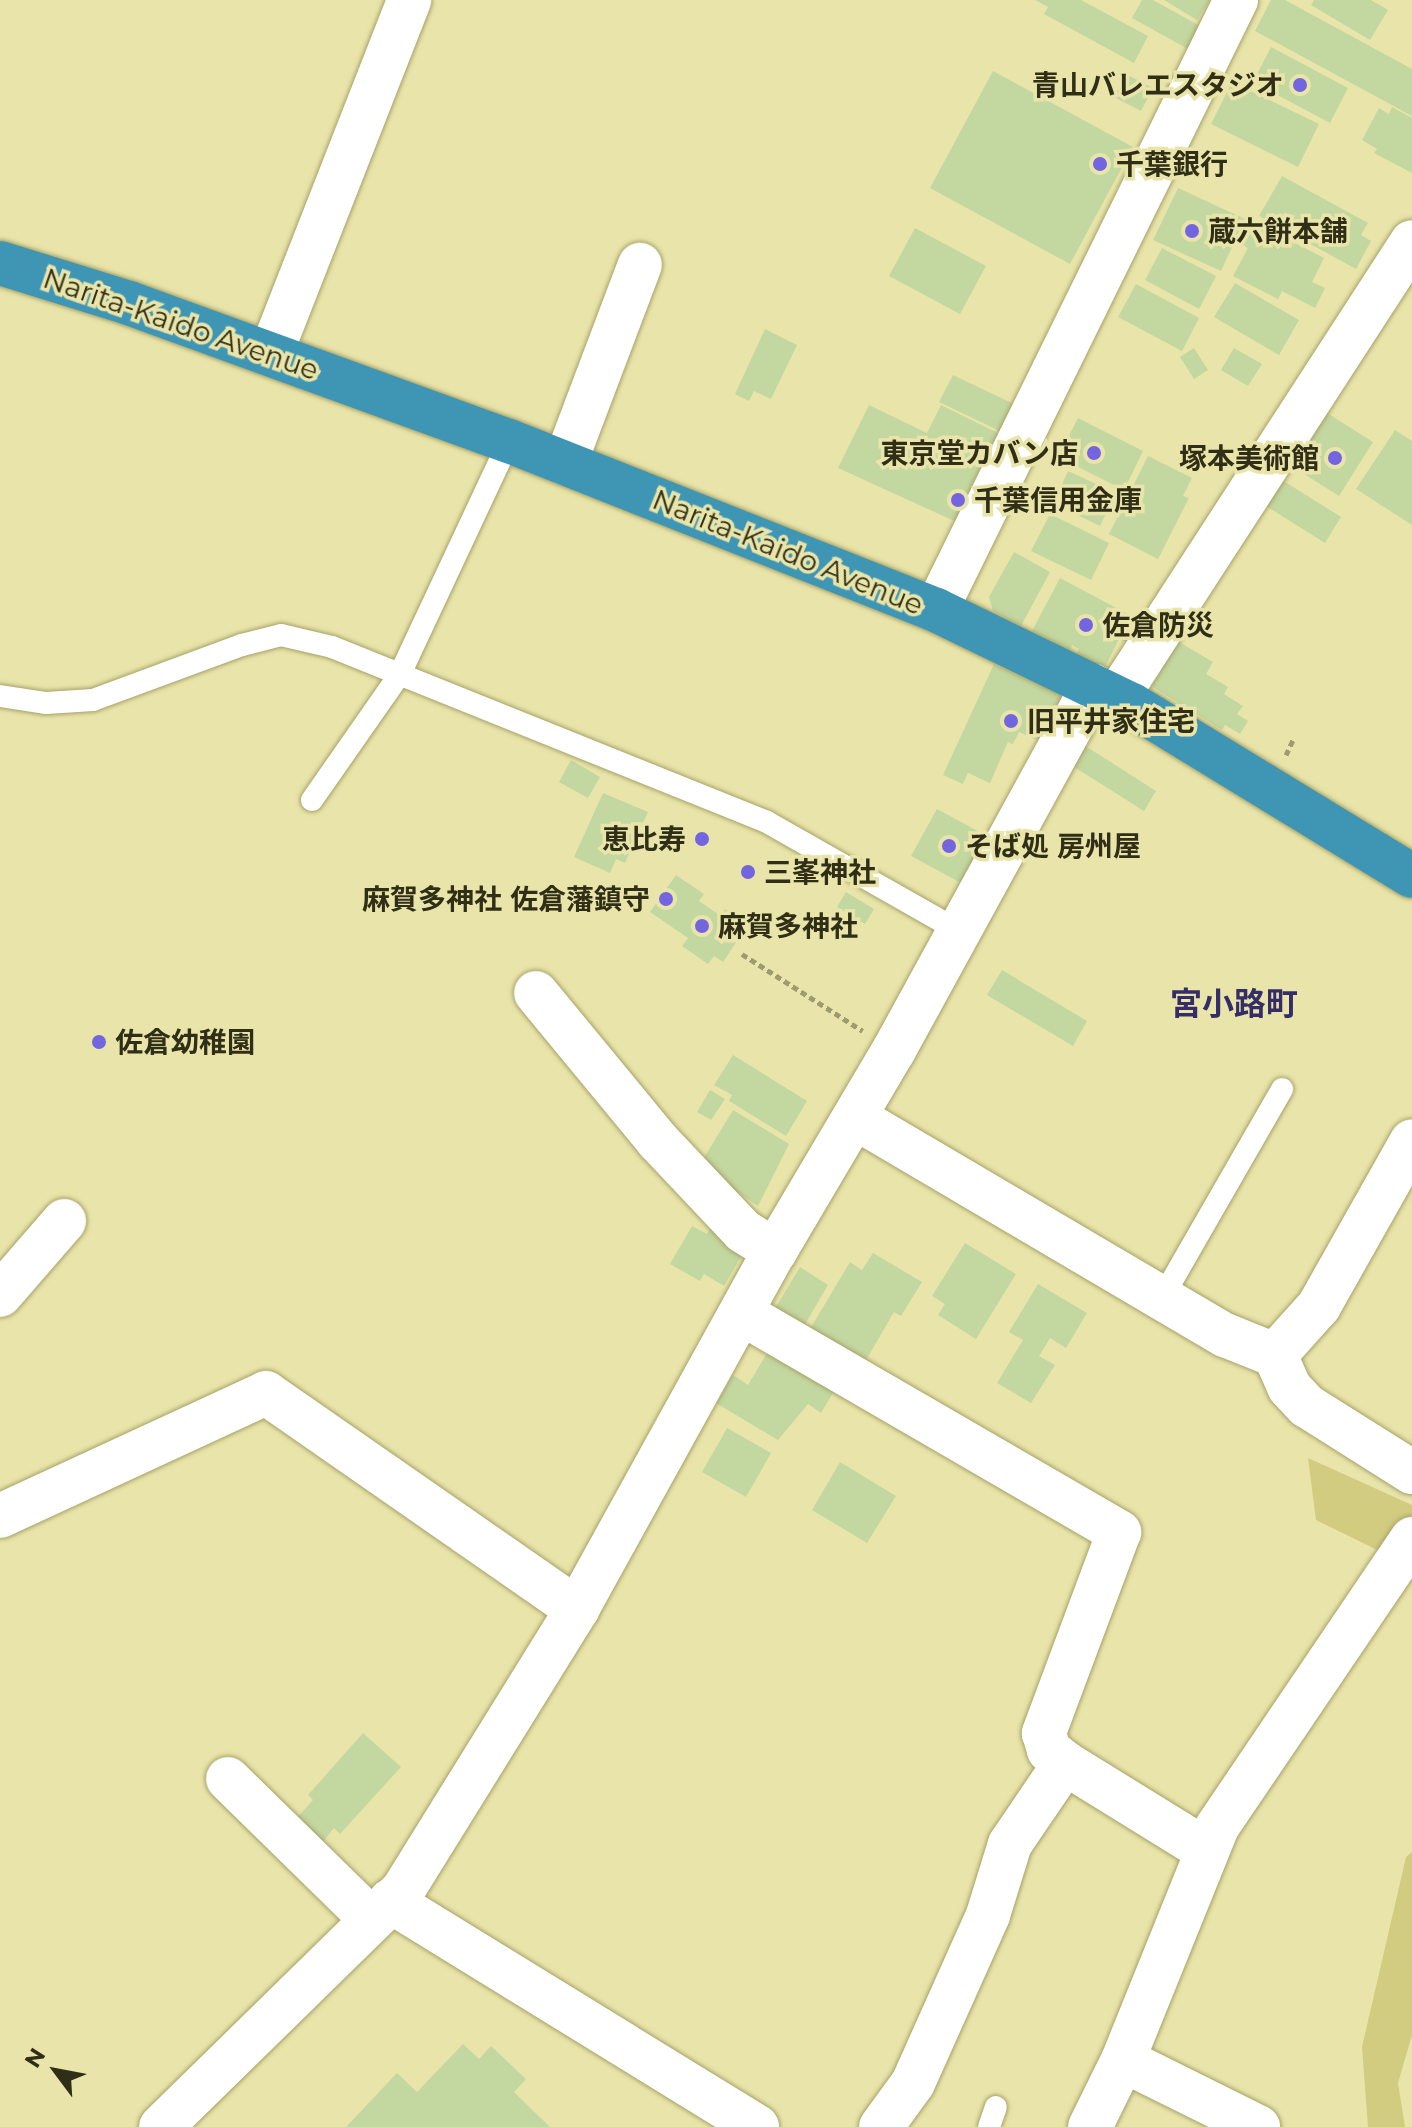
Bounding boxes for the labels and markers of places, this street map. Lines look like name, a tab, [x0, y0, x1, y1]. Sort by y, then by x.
place label: 青山バレエスタジオ	[1032, 68, 1284, 102]
marker: 青山バレエスタジオ	[1291, 76, 1309, 94]
place label: 千葉銀行	[1116, 147, 1228, 181]
marker: 千葉銀行	[1091, 155, 1109, 173]
place label: 蔵六餅本舗	[1208, 214, 1348, 248]
marker: 蔵六餅本舗	[1183, 222, 1201, 240]
place label: 東京堂カバン店	[882, 436, 1078, 470]
place label: 塚本美術館	[1179, 441, 1319, 475]
marker: 東京堂カバン店	[1085, 444, 1103, 462]
marker: 塚本美術館	[1326, 449, 1344, 467]
place label: 千葉信用金庫	[974, 483, 1142, 517]
marker: 千葉信用金庫	[949, 491, 967, 509]
place label: 佐倉防災	[1102, 608, 1214, 642]
marker: 佐倉防災	[1077, 616, 1095, 634]
place label: 旧平井家住宅	[1027, 704, 1195, 738]
marker: 旧平井家住宅	[1002, 712, 1020, 730]
place label: 恵比寿	[602, 822, 686, 856]
place label: そば処 房州屋	[965, 829, 1141, 863]
marker: 恵比寿	[693, 830, 711, 848]
marker: そば処 房州屋	[940, 837, 958, 855]
place label: 三峯神社	[764, 855, 876, 889]
marker: 三峯神社	[739, 863, 757, 881]
place label: 麻賀多神社 佐倉藩鎮守	[362, 882, 650, 916]
marker: 麻賀多神社 佐倉藩鎮守	[657, 890, 675, 908]
place label: 麻賀多神社	[718, 909, 858, 943]
marker: 麻賀多神社	[693, 917, 711, 935]
place label: 佐倉幼稚園	[115, 1025, 255, 1059]
marker: 佐倉幼稚園	[90, 1033, 108, 1051]

